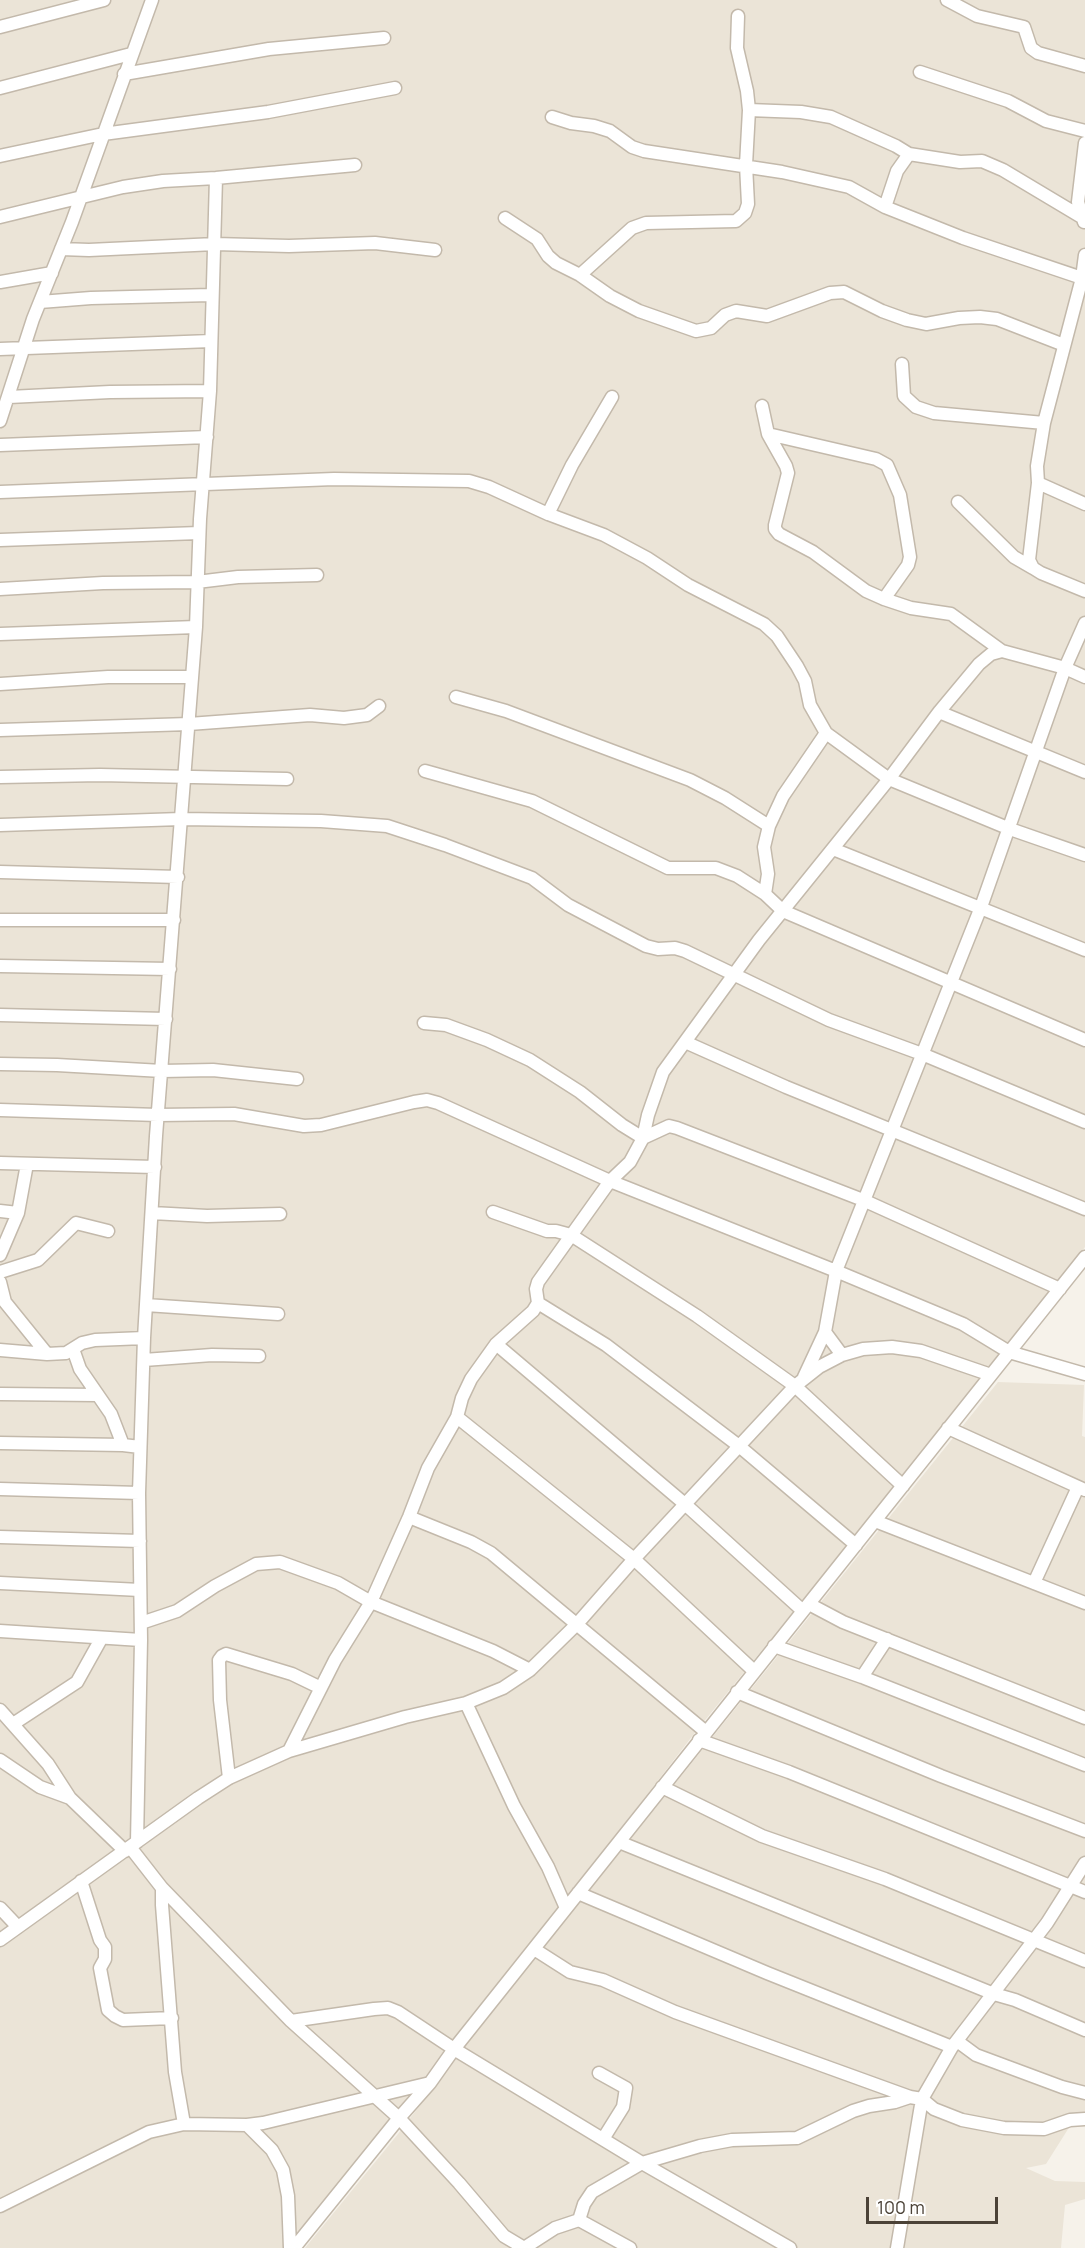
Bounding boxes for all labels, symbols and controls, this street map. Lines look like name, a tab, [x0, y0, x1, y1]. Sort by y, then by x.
scale bar	[869, 2185, 1001, 2223]
text: 100 m	[877, 2195, 925, 2219]

